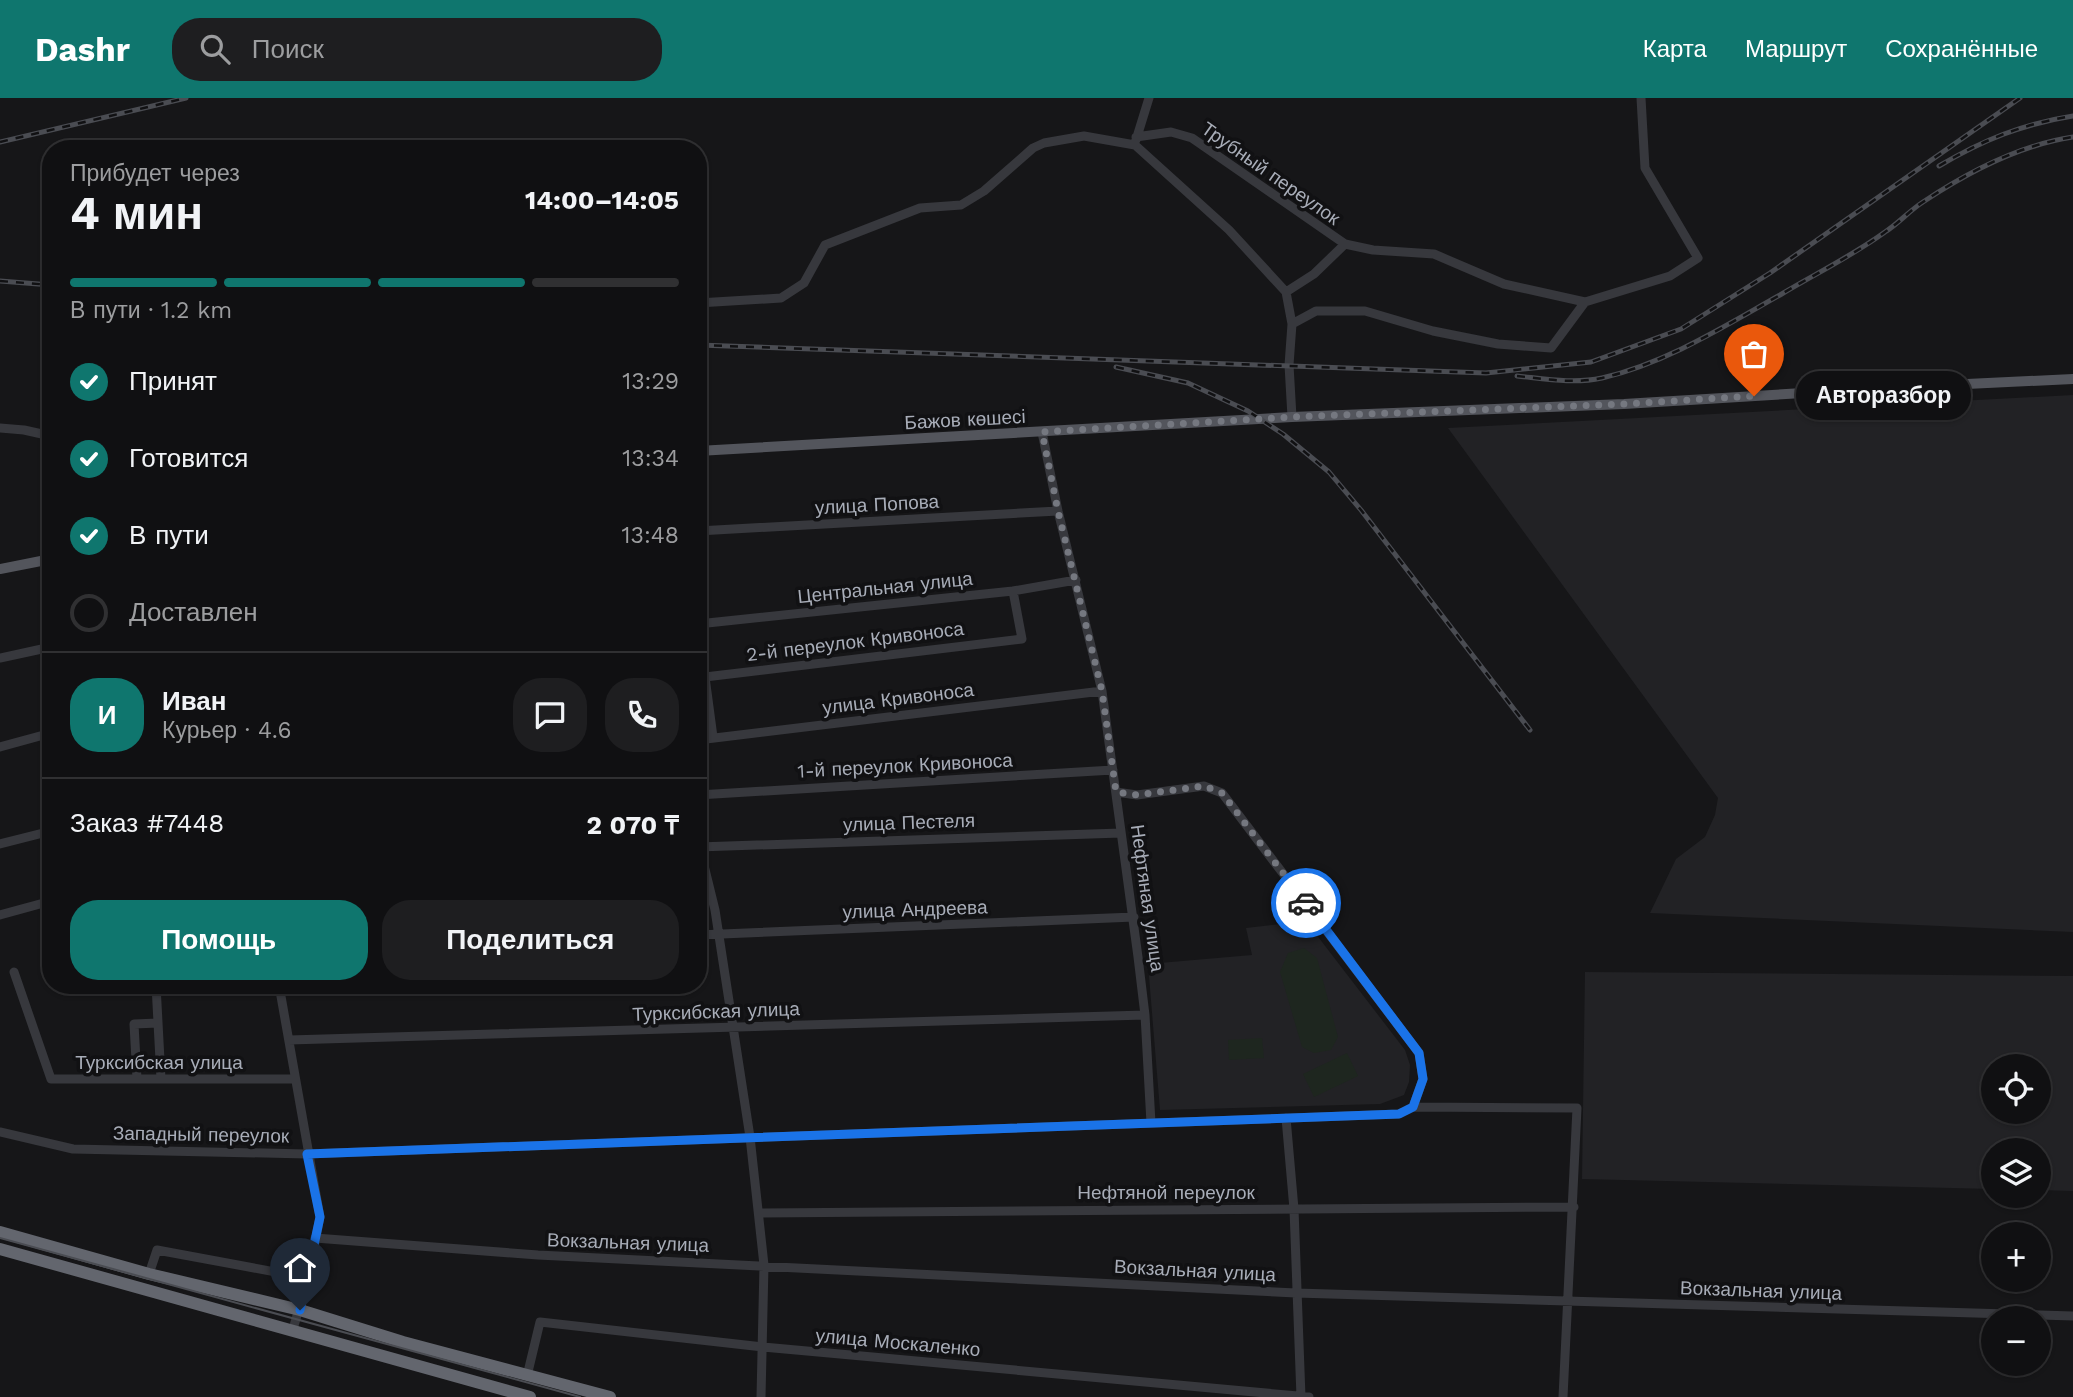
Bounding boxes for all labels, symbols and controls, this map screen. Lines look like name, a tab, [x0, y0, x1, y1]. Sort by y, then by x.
search box	[172, 18, 662, 81]
text: Dashr	[35, 30, 130, 69]
icon: search	[196, 30, 234, 68]
text: Поиск	[252, 34, 324, 64]
text: Карта	[1643, 35, 1707, 63]
text: Маршрут	[1745, 35, 1847, 63]
text: Сохранённые	[1885, 35, 2038, 63]
street label: Трубный переулок	[1197, 117, 1345, 230]
text: Прибудет через	[70, 160, 240, 187]
text: 14:00–14:05	[525, 185, 679, 215]
text: 4 мин	[70, 186, 203, 240]
text: В пути · 1.2 km	[70, 297, 232, 324]
pin	[1724, 324, 1784, 396]
icon: bag	[1735, 335, 1773, 373]
icon: check	[70, 363, 108, 401]
text: Принят	[129, 366, 217, 396]
text: 13:29	[622, 368, 679, 395]
callout: Авторазбор	[1796, 372, 1971, 420]
text: Авторазбор	[1816, 382, 1951, 409]
street label: Бажов көшесі	[904, 405, 1026, 434]
icon: check	[70, 440, 108, 478]
text: Готовится	[129, 443, 248, 473]
text: 13:34	[622, 445, 679, 472]
street label: улица Попова	[814, 490, 940, 519]
icon: check	[70, 517, 108, 555]
text: В пути	[129, 520, 209, 550]
text: 13:48	[622, 522, 679, 549]
street label: Центральная улица	[796, 567, 974, 608]
text: Доставлен	[129, 597, 258, 627]
street label: 2-й переулок Кривоноса	[745, 617, 965, 666]
button: chat	[513, 678, 587, 752]
button: phone	[605, 678, 679, 752]
street label: улица Кривоноса	[821, 678, 976, 719]
text: Иван	[162, 686, 227, 716]
text: И	[98, 700, 116, 730]
text: Курьер · 4.6	[162, 717, 291, 744]
street label: 1-й переулок Кривоноса	[797, 748, 1014, 783]
text: Заказ #7448	[70, 808, 224, 838]
street label: улица Пестеля	[843, 809, 975, 836]
text: 2 070 ₸	[586, 810, 679, 840]
street label: Нефтяная улица	[1126, 823, 1169, 974]
courier	[1271, 868, 1341, 938]
icon: car	[1287, 884, 1325, 922]
street label: улица Андреева	[842, 895, 988, 924]
button: Помощь	[70, 900, 368, 980]
button: Поделиться	[382, 900, 679, 980]
street label: Турксибская улица	[632, 997, 801, 1026]
street label: Турксибская улица	[75, 1051, 243, 1074]
map controls	[1981, 1054, 2051, 1376]
button: locate	[1981, 1054, 2051, 1124]
street label: Западный переулок	[113, 1121, 290, 1148]
button: layers	[1981, 1138, 2051, 1208]
street label: Нефтяной переулок	[1077, 1181, 1256, 1204]
button: +	[1981, 1222, 2051, 1292]
street label: Вокзальная улица	[547, 1228, 710, 1257]
pin	[270, 1238, 330, 1310]
icon: home	[281, 1249, 319, 1287]
street label: Вокзальная улица	[1113, 1255, 1277, 1286]
street label: Вокзальная улица	[1680, 1276, 1843, 1305]
button: −	[1981, 1306, 2051, 1376]
street label: улица Москаленко	[815, 1324, 981, 1361]

